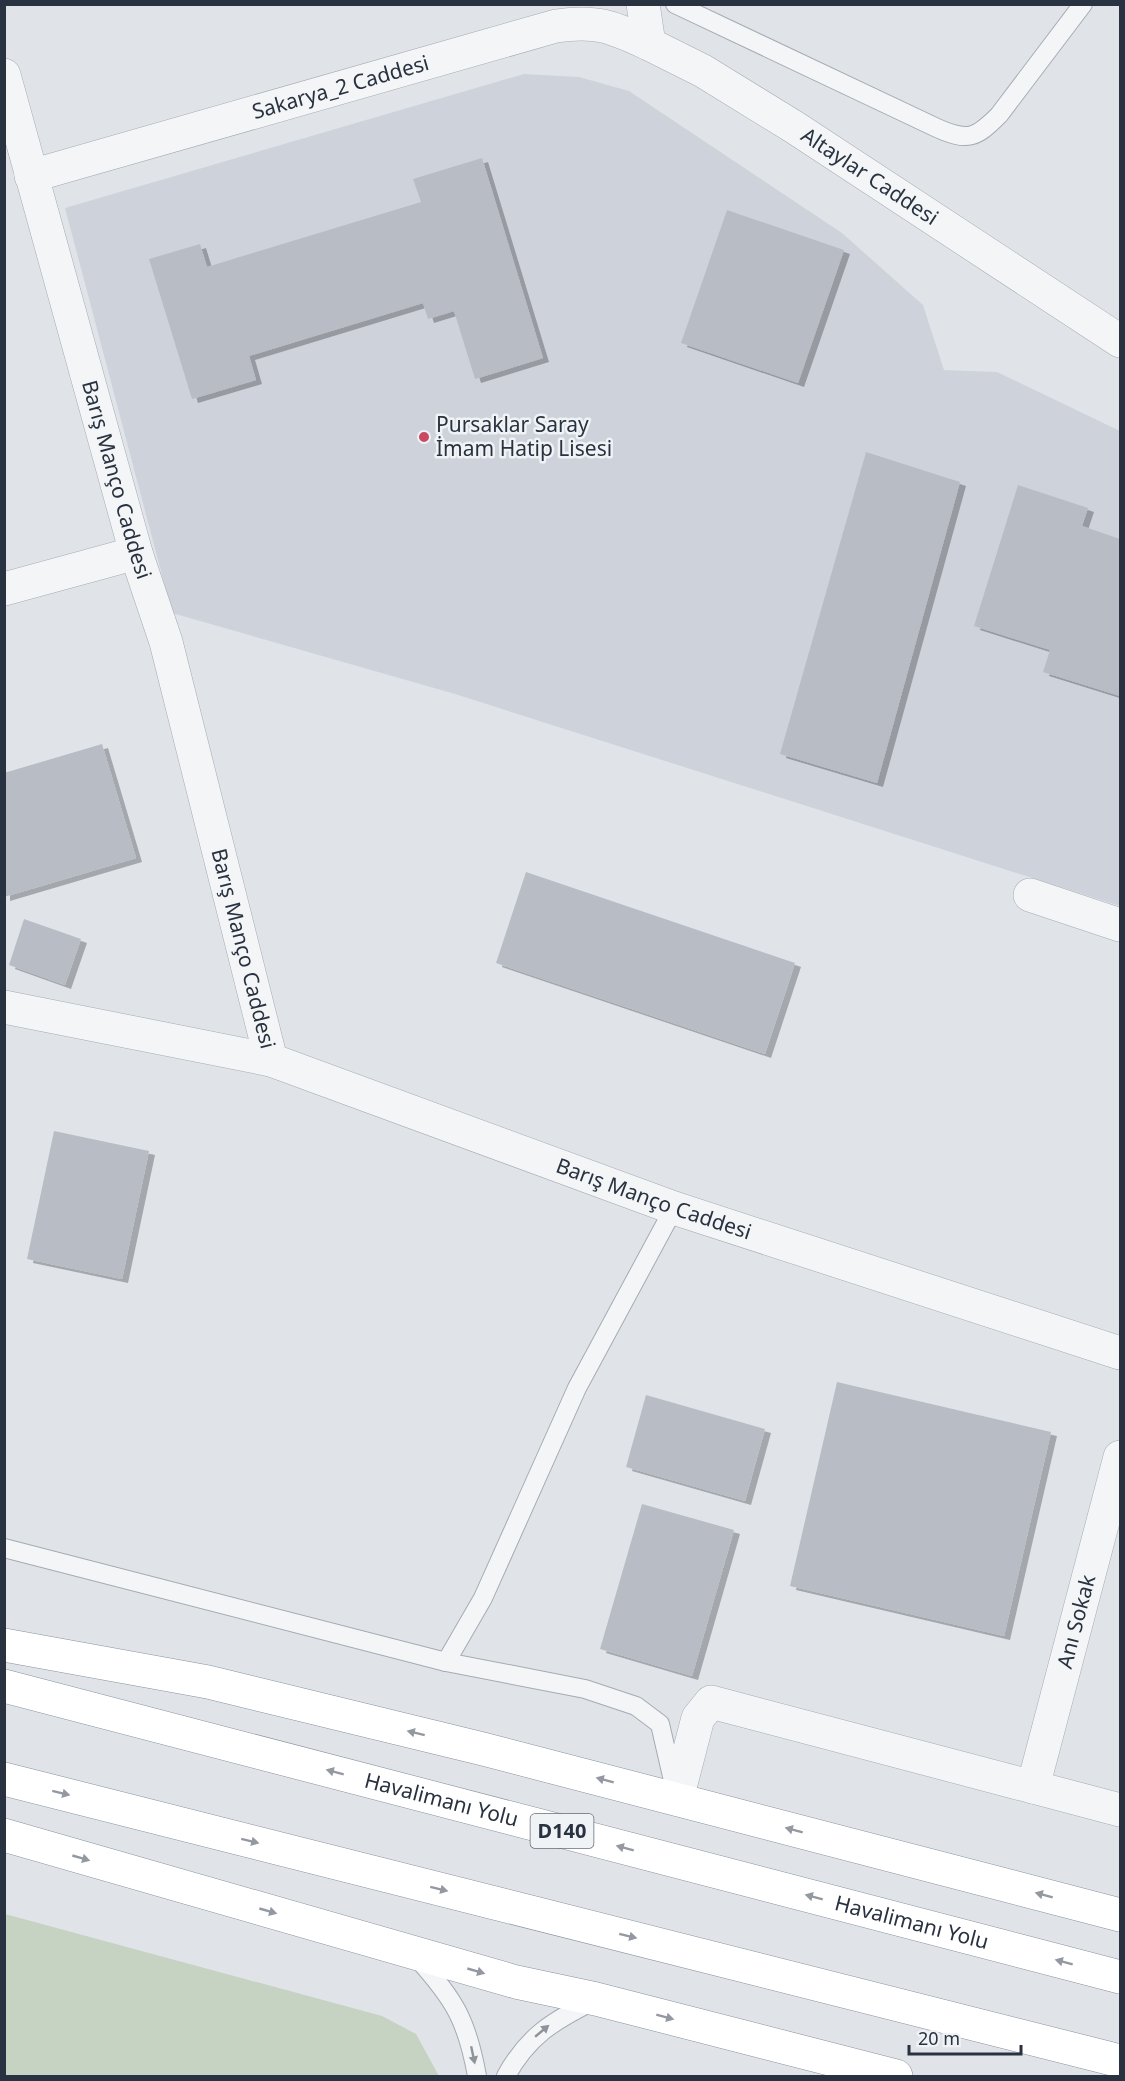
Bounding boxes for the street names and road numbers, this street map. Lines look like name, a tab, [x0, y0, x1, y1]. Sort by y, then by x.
street label: Sakarya_2 Caddesi	[249, 48, 432, 125]
street label: Altaylar Caddesi	[796, 121, 944, 231]
street label: Barış Manço Caddesi	[76, 377, 159, 583]
street label: Barış Manço Caddesi	[205, 845, 283, 1051]
street label: Barış Manço Caddesi	[552, 1151, 755, 1245]
street label: Anı Sokak	[1050, 1571, 1102, 1671]
street label: Havalimanı Yolu	[362, 1766, 522, 1833]
road number: D140	[530, 1814, 594, 1848]
street label: Havalimanı Yolu	[832, 1888, 992, 1955]

